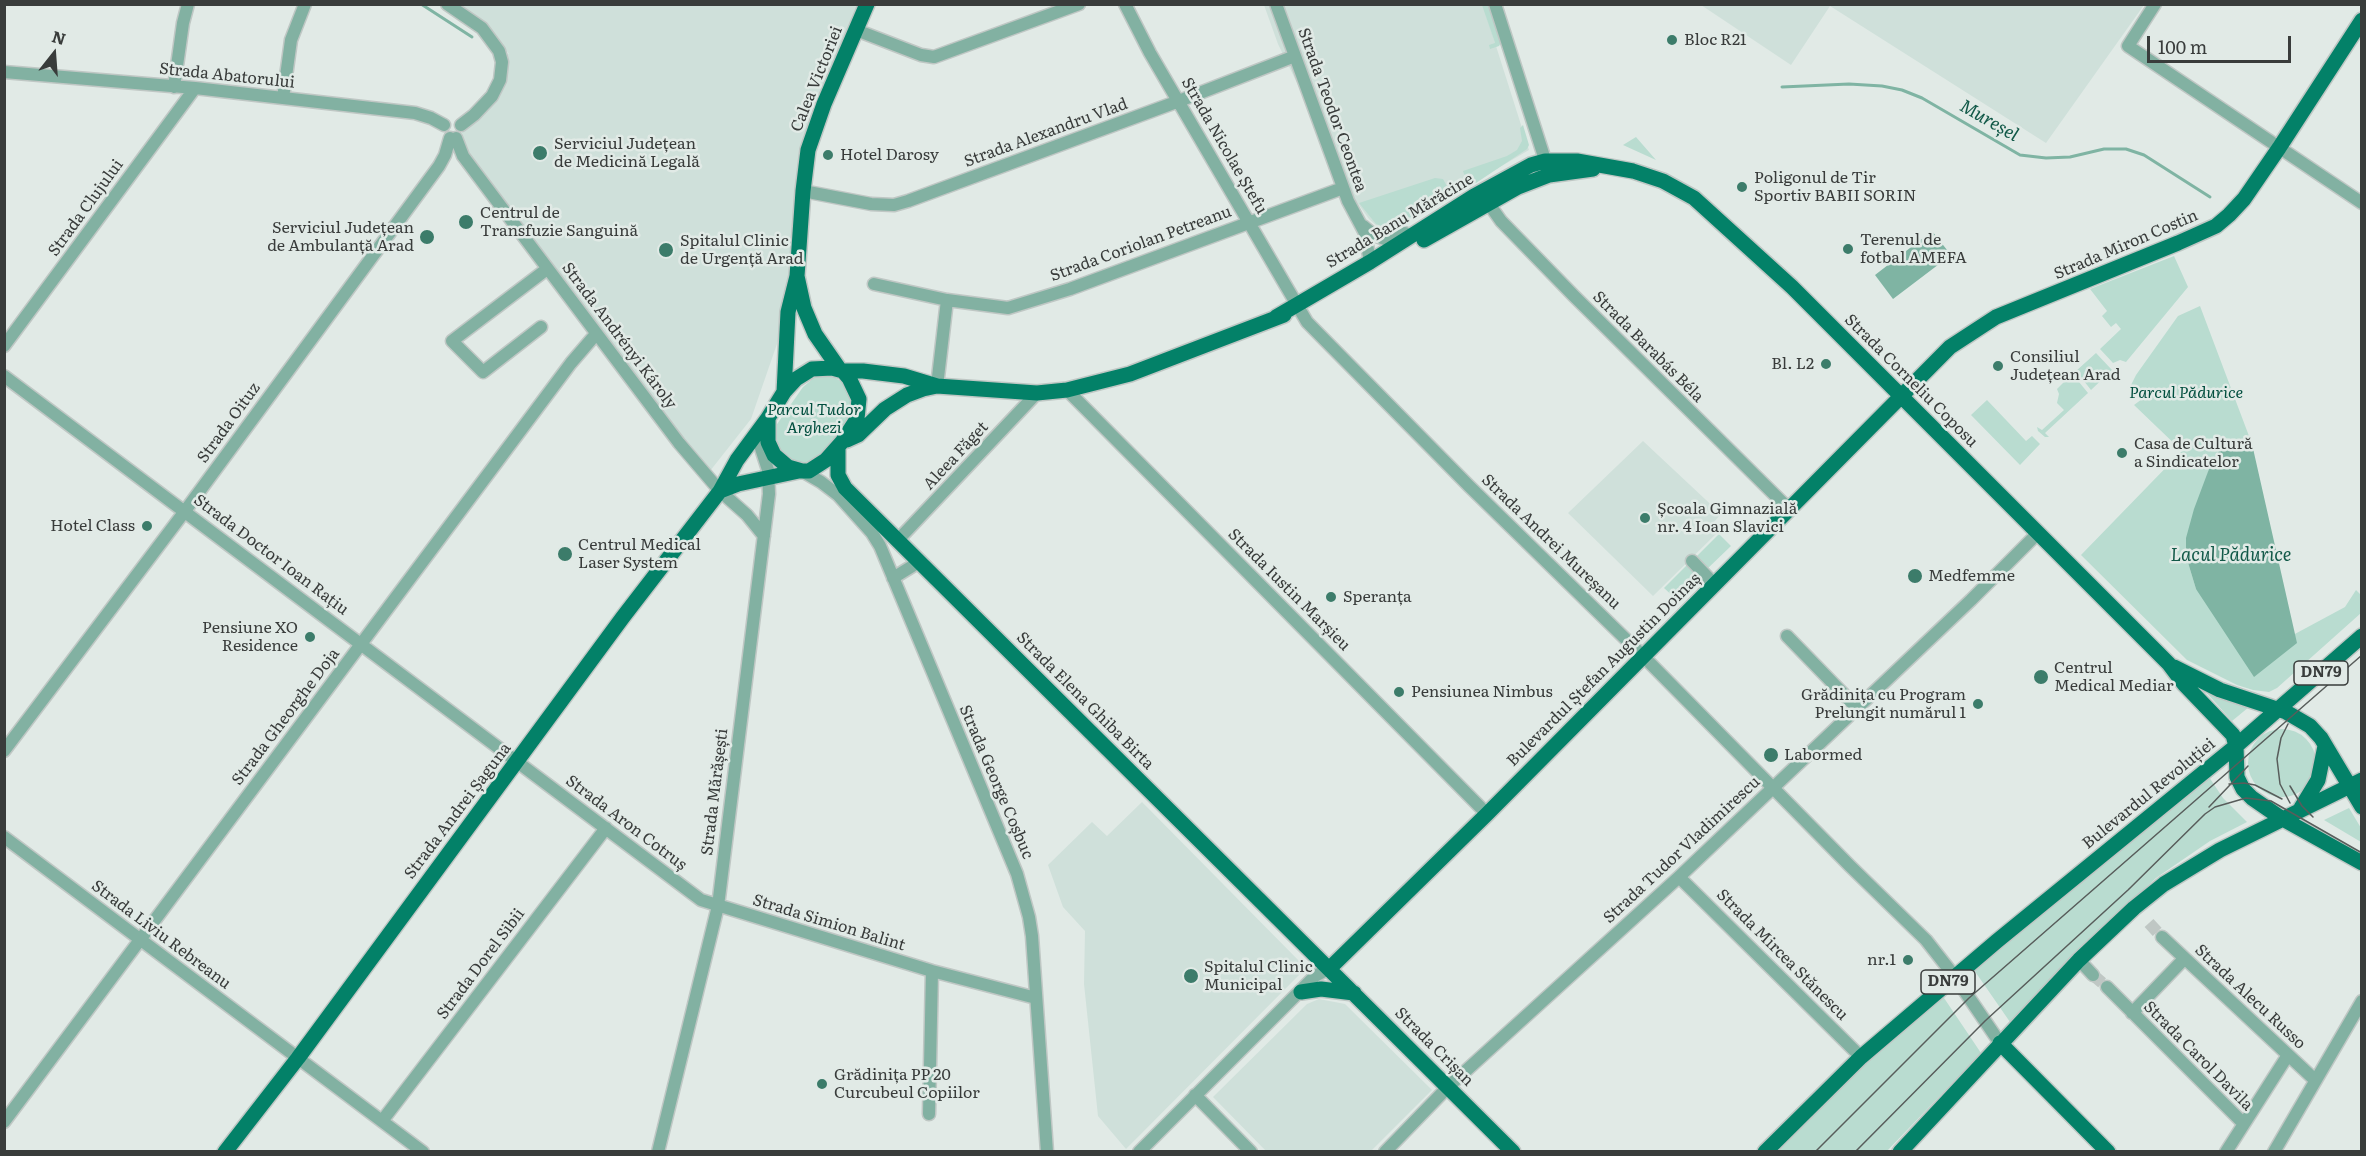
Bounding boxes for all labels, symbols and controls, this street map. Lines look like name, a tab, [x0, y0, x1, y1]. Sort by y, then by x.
text: N	[49, 23, 69, 50]
street label: Calea Victoriei	[787, 23, 847, 135]
north arrow	[24, 24, 84, 84]
scale bar	[2150, 24, 2294, 62]
street label: Strada Teodor Ceontea	[1293, 25, 1371, 195]
place label: Bloc R21	[1684, 30, 1747, 50]
marker: Bloc R21	[1665, 33, 1679, 47]
text: 100 m	[2158, 33, 2207, 60]
street label: Strada Abatorului	[158, 59, 296, 93]
street label: Strada Nicolae Ștefu	[1177, 74, 1271, 218]
street label: Strada Alexandru Vlad	[962, 94, 1130, 172]
water label: Mureșel	[1956, 96, 2022, 146]
place label: Serviciul Județean de Medicină Legală	[554, 134, 700, 172]
marker: Serviciul Județean de Medicină Legală	[531, 144, 549, 162]
place label: Hotel Darosy	[840, 145, 939, 165]
marker: Hotel Darosy	[821, 148, 835, 162]
street label: Strada Clujului	[44, 156, 128, 260]
place label: Poligonul de Tir Sportiv BABII SORIN	[1754, 168, 1916, 206]
street label: Strada Banu Mărăcine	[1323, 169, 1477, 273]
marker: Poligonul de Tir Sportiv BABII SORIN	[1735, 180, 1749, 194]
street label: Strada Coriolan Petreanu	[1048, 202, 1234, 286]
place label: Centrul de Transfuzie Sanguină	[480, 203, 638, 241]
street label: Strada Miron Costin	[2051, 206, 2201, 284]
marker: Centrul de Transfuzie Sanguină	[457, 213, 475, 231]
place label: Serviciul Județean de Ambulanță Arad	[267, 218, 414, 256]
marker: Serviciul Județean de Ambulanță Arad	[418, 228, 436, 246]
place label: Terenul de fotbal AMEFA	[1860, 230, 1967, 268]
place label: Spitalul Clinic de Urgență Arad	[680, 231, 804, 269]
marker: Spitalul Clinic de Urgență Arad	[657, 241, 675, 259]
marker: Terenul de fotbal AMEFA	[1841, 242, 1855, 256]
street label: Strada Andrényi Károly	[558, 259, 680, 413]
street label: Strada Barabás Béla	[1588, 287, 1708, 407]
street label: Strada Corneliu Coposu	[1840, 310, 1982, 452]
place label: Consiliul Județean Arad	[2010, 347, 2121, 385]
place label: Bl. L2	[1771, 354, 1814, 374]
marker: Bl. L2	[1819, 357, 1833, 371]
marker: Consiliul Județean Arad	[1991, 359, 2005, 373]
street label: Strada Oituz	[193, 379, 265, 467]
park label: Parcul Pădurice	[2129, 383, 2243, 403]
park label: Parcul Tudor Arghezi	[767, 400, 861, 438]
street label: Aleea Făget	[920, 418, 992, 494]
place label: Casa de Cultură a Sindicatelor	[2134, 434, 2253, 472]
marker: Casa de Cultură a Sindicatelor	[2115, 446, 2129, 460]
street label: Strada Andrei Mureșanu	[1477, 470, 1625, 614]
street label: Strada Doctor Ioan Rațiu	[190, 491, 352, 619]
place label: Școala Gimnazială nr. 4 Ioan Slavici	[1657, 499, 1797, 537]
marker: Școala Gimnazială nr. 4 Ioan Slavici	[1638, 511, 1652, 525]
place label: Hotel Class	[50, 516, 135, 536]
marker: Hotel Class	[140, 519, 154, 533]
street label: Strada Iustin Marșieu	[1224, 525, 1354, 655]
place label: Centrul Medical Laser System	[578, 535, 701, 573]
marker: Centrul Medical Laser System	[556, 545, 574, 563]
water label: Lacul Pădurice	[2171, 545, 2291, 567]
place label: Medfemme	[1928, 566, 2015, 586]
marker: Medfemme	[1906, 567, 1924, 585]
street label: Bulevardul Ștefan Augustin Doinaș	[1503, 569, 1705, 771]
place label: Speranța	[1343, 587, 1412, 607]
marker: Speranța	[1324, 590, 1338, 604]
place label: Pensiune XO Residence	[202, 618, 298, 656]
street label: Strada Elena Ghiba Birta	[1012, 628, 1158, 774]
marker: Pensiune XO Residence	[303, 630, 317, 644]
street label: Strada Gheorghe Doja	[228, 645, 344, 789]
place label: Centrul Medical Mediar	[2054, 658, 2174, 696]
road number: DN79	[2294, 661, 2348, 685]
marker: Centrul Medical Mediar	[2032, 668, 2050, 686]
place label: Pensiunea Nimbus	[1411, 682, 1553, 702]
marker: Pensiunea Nimbus	[1392, 685, 1406, 699]
place label: Grădinița cu Program Prelungit numărul 1	[1801, 685, 1966, 723]
marker: Grădinița cu Program Prelungit numărul 1	[1971, 697, 1985, 711]
street label: Strada George Coșbuc	[955, 702, 1037, 862]
street label: Strada Mărășești	[698, 727, 732, 857]
street label: Bulevardul Revoluției	[2079, 735, 2219, 853]
street label: Strada Andrei Șaguna	[401, 739, 515, 883]
place label: Labormed	[1784, 745, 1862, 765]
marker: Labormed	[1762, 746, 1780, 764]
street label: Strada Aron Cotruș	[562, 771, 690, 875]
street label: Strada Tudor Vladimirescu	[1600, 772, 1764, 928]
street label: Strada Liviu Rebreanu	[88, 876, 234, 994]
street label: Strada Mircea Stănescu	[1712, 885, 1852, 1025]
street label: Strada Simion Balint	[750, 891, 908, 955]
street label: Strada Dorel Sibii	[433, 905, 529, 1023]
street label: Strada Alecu Russo	[2191, 941, 2309, 1053]
place label: nr.1	[1867, 950, 1896, 970]
marker: nr.1	[1901, 953, 1915, 967]
place label: Spitalul Clinic Municipal	[1204, 957, 1313, 995]
marker: Spitalul Clinic Municipal	[1182, 967, 1200, 985]
road number: DN79	[1921, 970, 1975, 994]
street label: Strada Carol Davila	[2139, 997, 2257, 1115]
street label: Strada Crișan	[1391, 1004, 1477, 1090]
place label: Grădinița PP 20 Curcubeul Copiilor	[834, 1065, 980, 1103]
marker: Grădinița PP 20 Curcubeul Copiilor	[815, 1077, 829, 1091]

